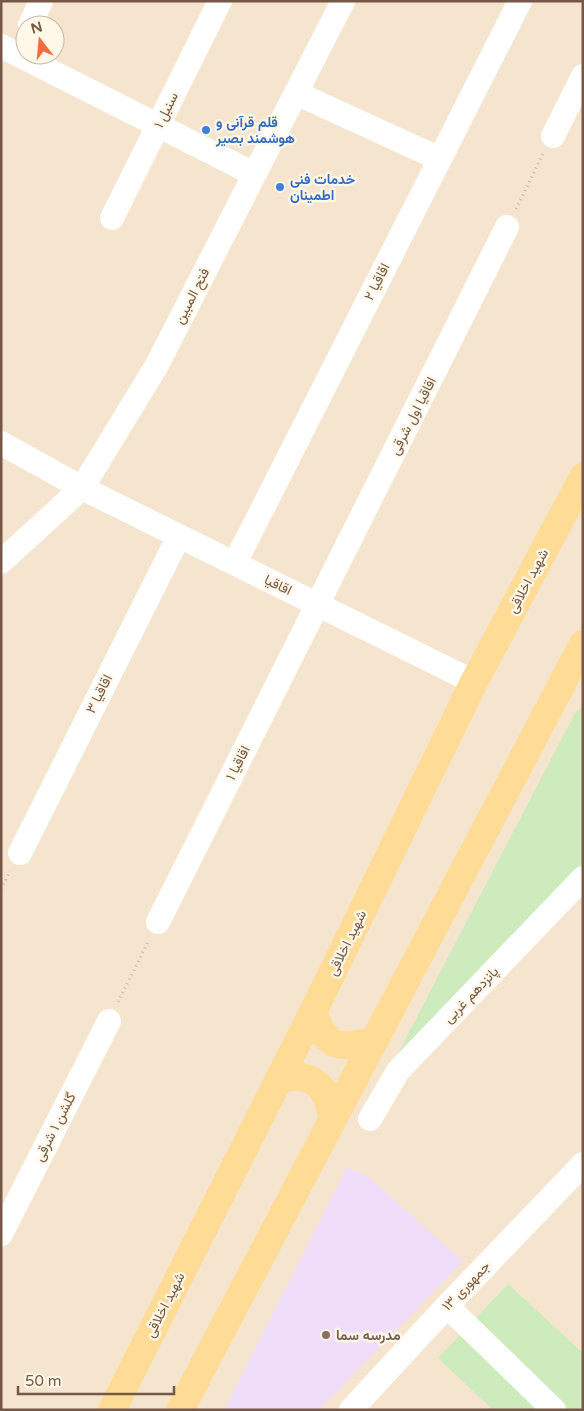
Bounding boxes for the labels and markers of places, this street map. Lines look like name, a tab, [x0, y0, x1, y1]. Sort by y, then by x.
place label: قلم قرآنی و هوشمند بصیر	[215, 114, 295, 147]
marker: قلم قرآنی و هوشمند بصیر	[200, 124, 212, 136]
place label: خدمات فنی اطمینان	[290, 171, 356, 204]
marker: خدمات فنی اطمینان	[274, 181, 286, 193]
place label: مدرسه سما	[336, 1327, 401, 1344]
marker: مدرسه سما	[320, 1329, 332, 1341]

